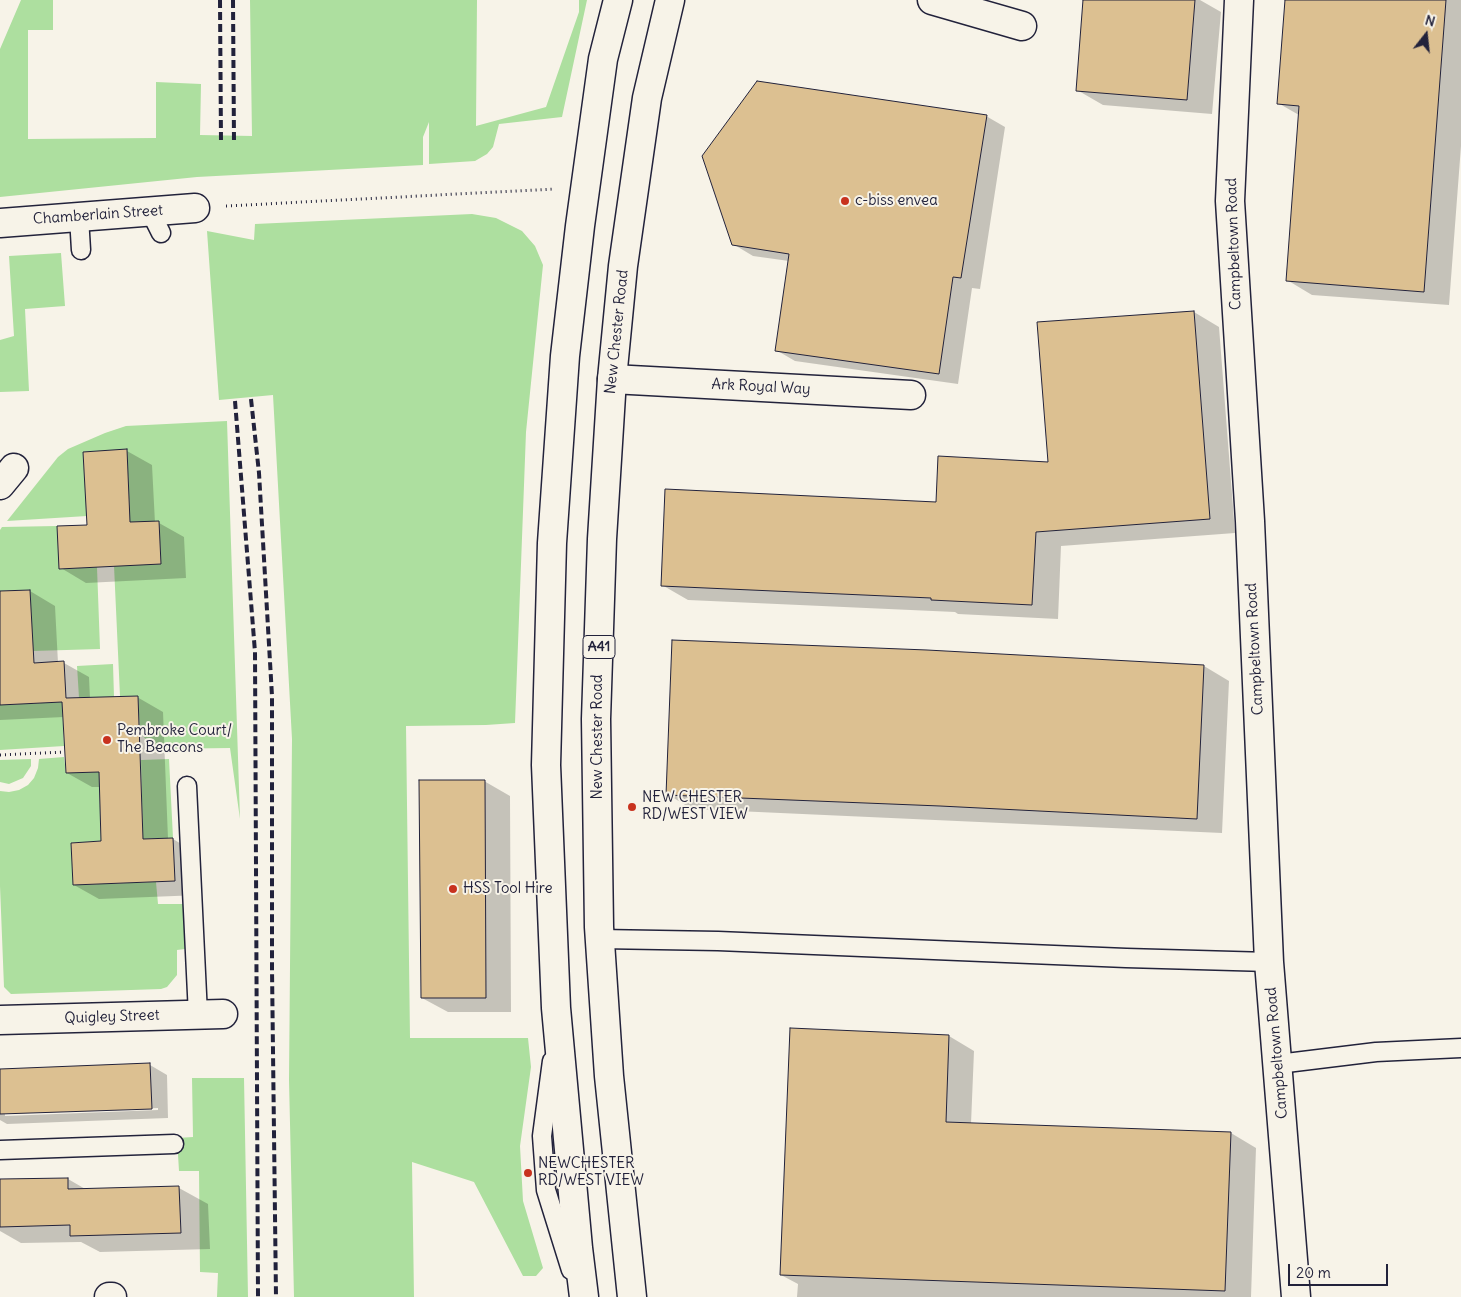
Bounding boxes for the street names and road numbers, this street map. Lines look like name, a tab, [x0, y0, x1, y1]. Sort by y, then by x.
street label: Campbeltown Road	[1223, 178, 1245, 310]
street label: Chamberlain Street	[32, 201, 164, 229]
street label: New Chester Road	[602, 269, 632, 395]
street label: Ark Royal Way	[711, 375, 811, 399]
street label: Campbeltown Road	[1243, 582, 1267, 716]
road number: A41	[583, 636, 615, 659]
street label: New Chester Road	[589, 675, 607, 799]
street label: Campbeltown Road	[1262, 986, 1292, 1120]
street label: Quigley Street	[64, 1006, 160, 1028]

